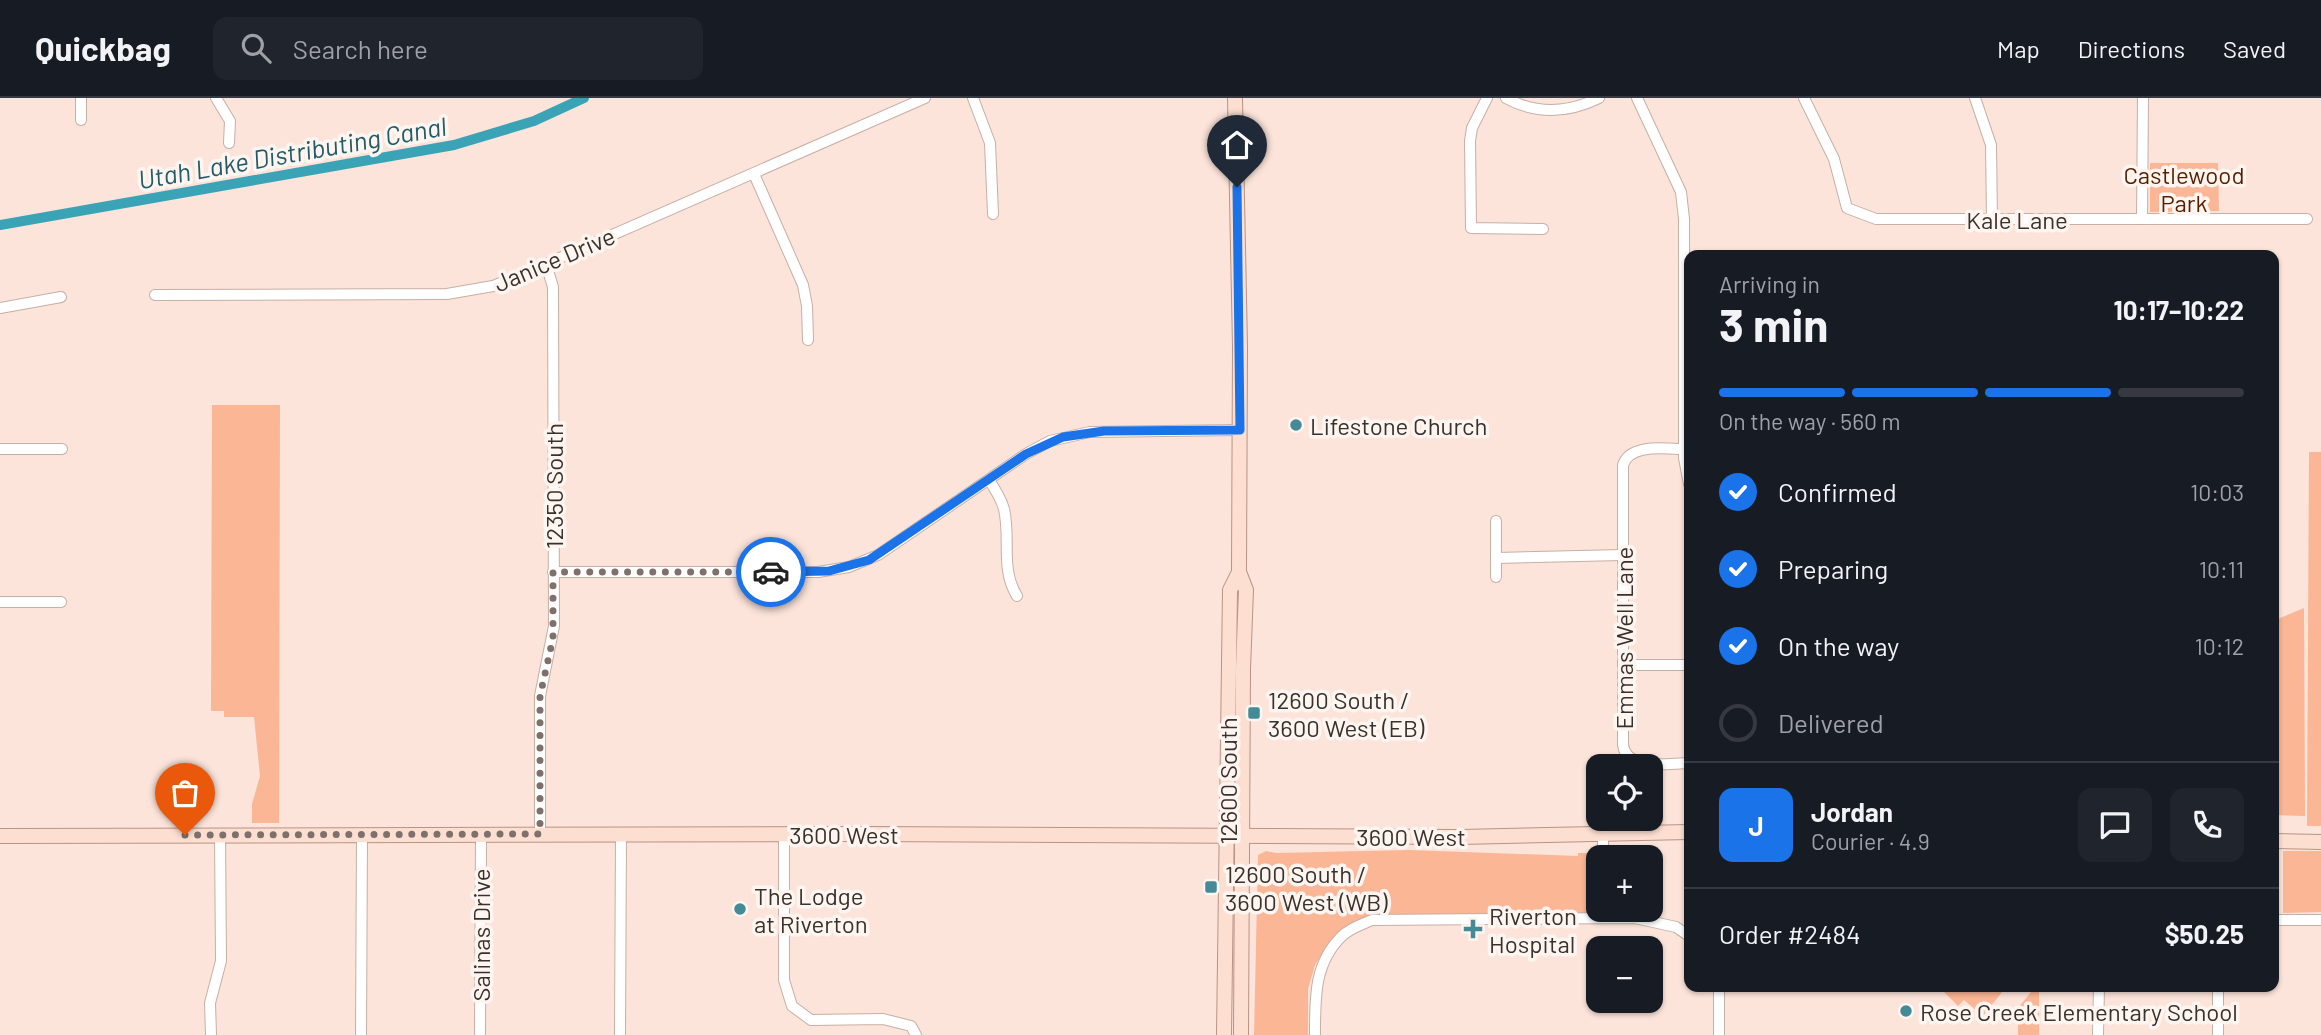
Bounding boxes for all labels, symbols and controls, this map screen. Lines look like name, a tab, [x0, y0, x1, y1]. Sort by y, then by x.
search box	[213, 17, 703, 80]
text: Quickbag	[35, 28, 171, 68]
icon: search	[237, 29, 275, 67]
text: Search here	[293, 33, 428, 64]
text: Map	[1997, 34, 2040, 63]
text: Directions	[2078, 34, 2185, 63]
text: Saved	[2223, 34, 2286, 63]
water label: Utah Lake Distributing Canal	[135, 110, 449, 194]
pin	[1207, 115, 1267, 187]
icon: home	[1218, 126, 1256, 164]
park label: Castlewood Park	[2123, 160, 2245, 217]
street label: Kale Lane	[1966, 205, 2068, 234]
street label: Janice Drive	[489, 221, 619, 297]
text: Arriving in	[1719, 270, 1820, 298]
text: 10:17–10:22	[2113, 294, 2244, 325]
text: 3 min	[1719, 296, 1828, 351]
text: On the way · 560 m	[1719, 407, 1901, 435]
place label: Lifestone Church	[1310, 411, 1487, 440]
marker: Lifestone Church	[1288, 417, 1304, 433]
street label: 12350 South	[539, 423, 568, 549]
icon: check	[1719, 473, 1757, 511]
text: Confirmed	[1778, 476, 1897, 507]
text: 10:03	[2190, 478, 2244, 506]
courier	[736, 537, 806, 607]
street label: Emmas Well Lane	[1609, 547, 1638, 729]
icon: check	[1719, 550, 1757, 588]
icon: car	[752, 553, 790, 591]
text: Preparing	[1778, 553, 1888, 584]
text: 10:11	[2199, 555, 2244, 583]
icon: check	[1719, 627, 1757, 665]
text: On the way	[1778, 630, 1899, 661]
text: 10:12	[2195, 632, 2244, 660]
place label: 12600 South / 3600 West (EB)	[1268, 685, 1425, 742]
marker: 12600 South / 3600 West (EB)	[1246, 705, 1262, 721]
text: Delivered	[1778, 707, 1884, 738]
street label: 12600 South	[1213, 717, 1242, 845]
map controls	[1586, 754, 1663, 1013]
button: locate	[1586, 754, 1663, 831]
pin	[155, 763, 215, 835]
icon: bag	[166, 774, 204, 812]
button: chat	[2078, 788, 2152, 862]
button: phone	[2170, 788, 2244, 862]
text: Jordan	[1811, 796, 1893, 827]
text: J	[1748, 810, 1764, 841]
street label: 3600 West	[789, 820, 899, 849]
street label: 3600 West	[1356, 822, 1466, 851]
text: Courier · 4.9	[1811, 827, 1930, 855]
button: +	[1586, 845, 1663, 922]
place label: 12600 South / 3600 West (WB)	[1225, 859, 1388, 916]
street label: Salinas Drive	[466, 869, 495, 1001]
marker: 12600 South / 3600 West (WB)	[1203, 879, 1219, 895]
place label: The Lodge at Riverton	[754, 881, 868, 938]
marker: The Lodge at Riverton	[732, 901, 748, 917]
place label: Riverton Hospital	[1489, 901, 1577, 958]
text: Order #2484	[1719, 918, 1861, 949]
text: $50.25	[2165, 918, 2244, 949]
marker: Riverton Hospital	[1463, 919, 1483, 939]
button: −	[1586, 936, 1663, 1013]
place label: Rose Creek Elementary School	[1920, 997, 2238, 1026]
marker: Rose Creek Elementary School	[1898, 1003, 1914, 1019]

